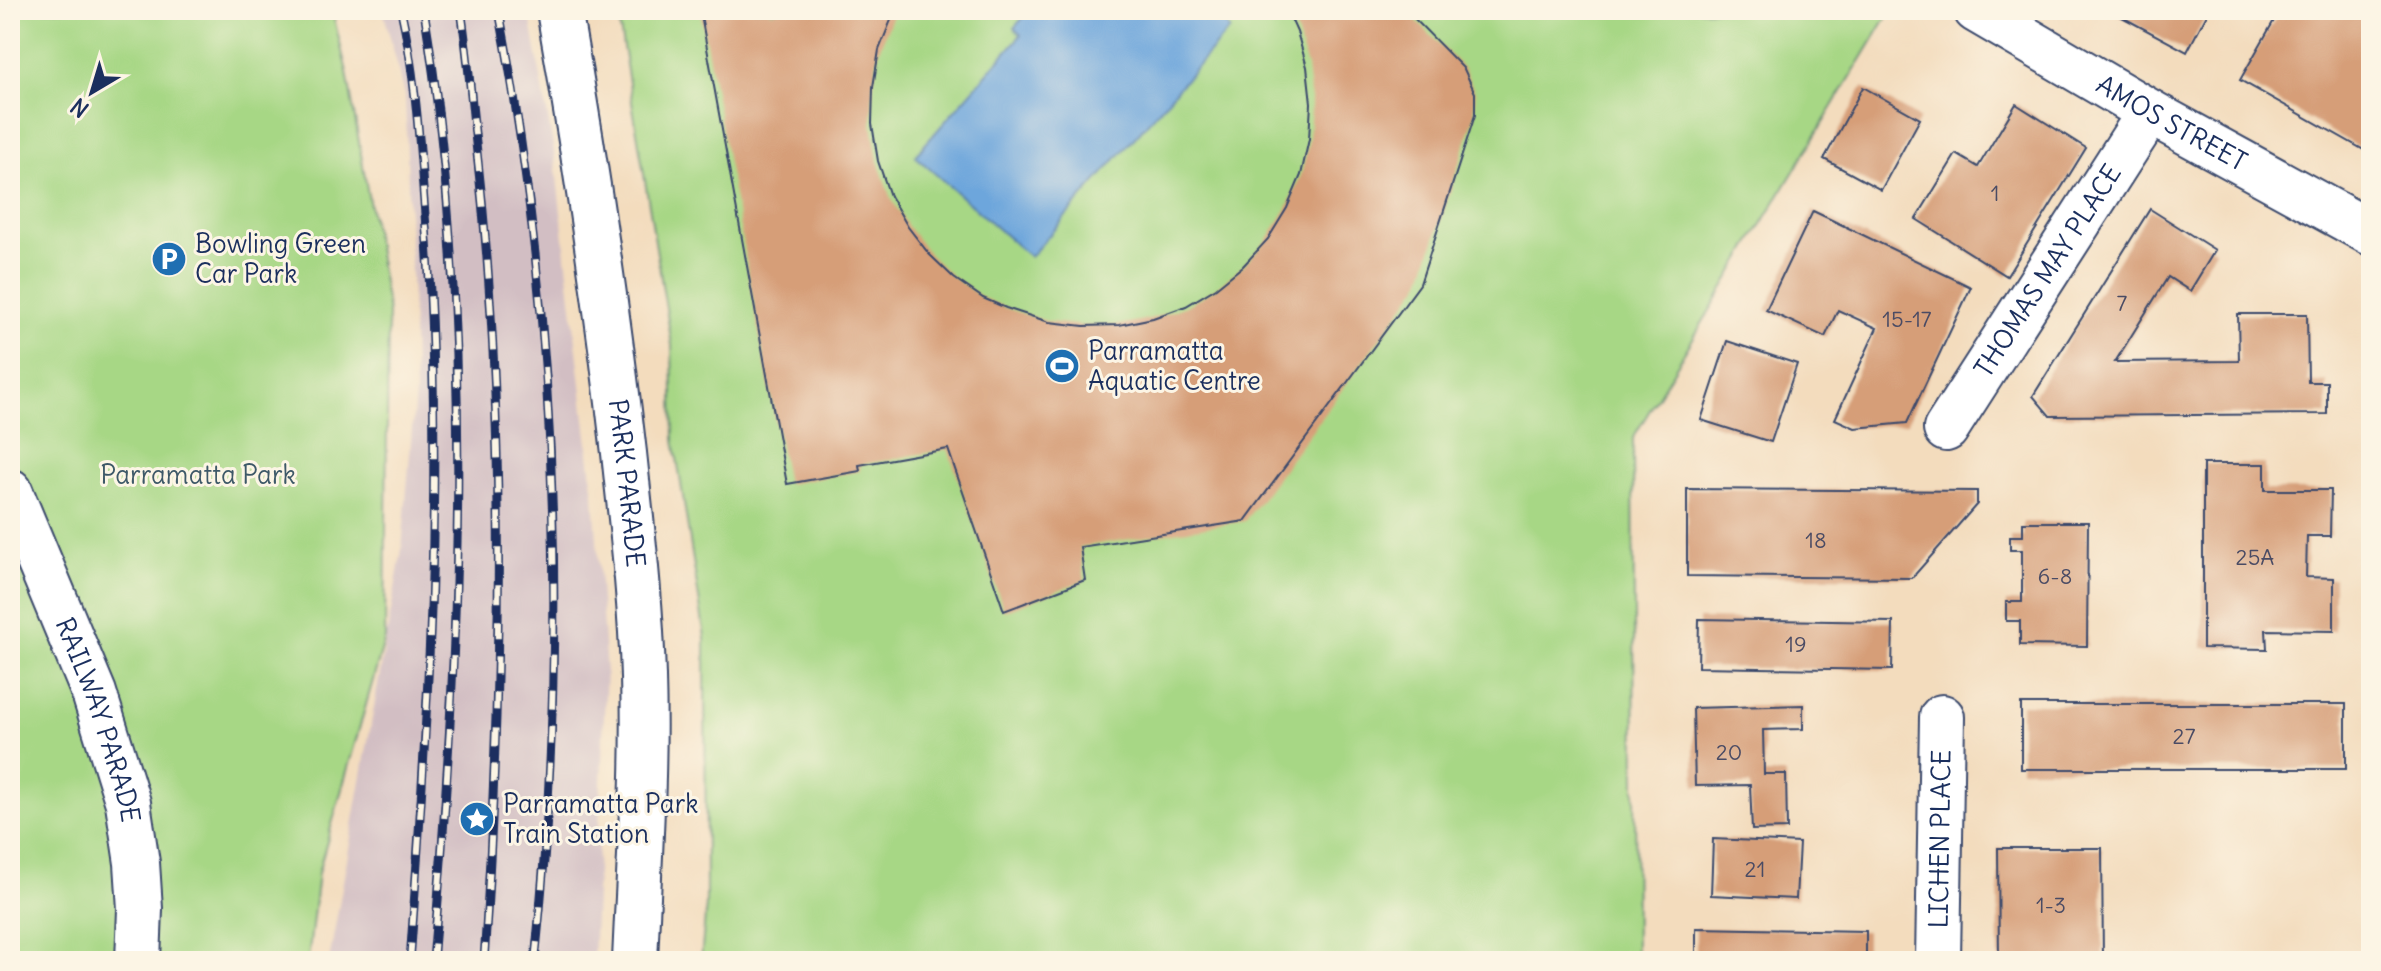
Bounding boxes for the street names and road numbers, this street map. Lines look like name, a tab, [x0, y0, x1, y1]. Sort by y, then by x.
street label: AMOS STREET	[2091, 67, 2253, 178]
street label: THOMAS MAY PLACE	[1967, 158, 2128, 383]
street label: PARK PARADE	[602, 397, 653, 569]
street label: RAILWAY PARADE	[48, 613, 148, 825]
street label: LICHEN PLACE	[1922, 749, 1957, 929]

